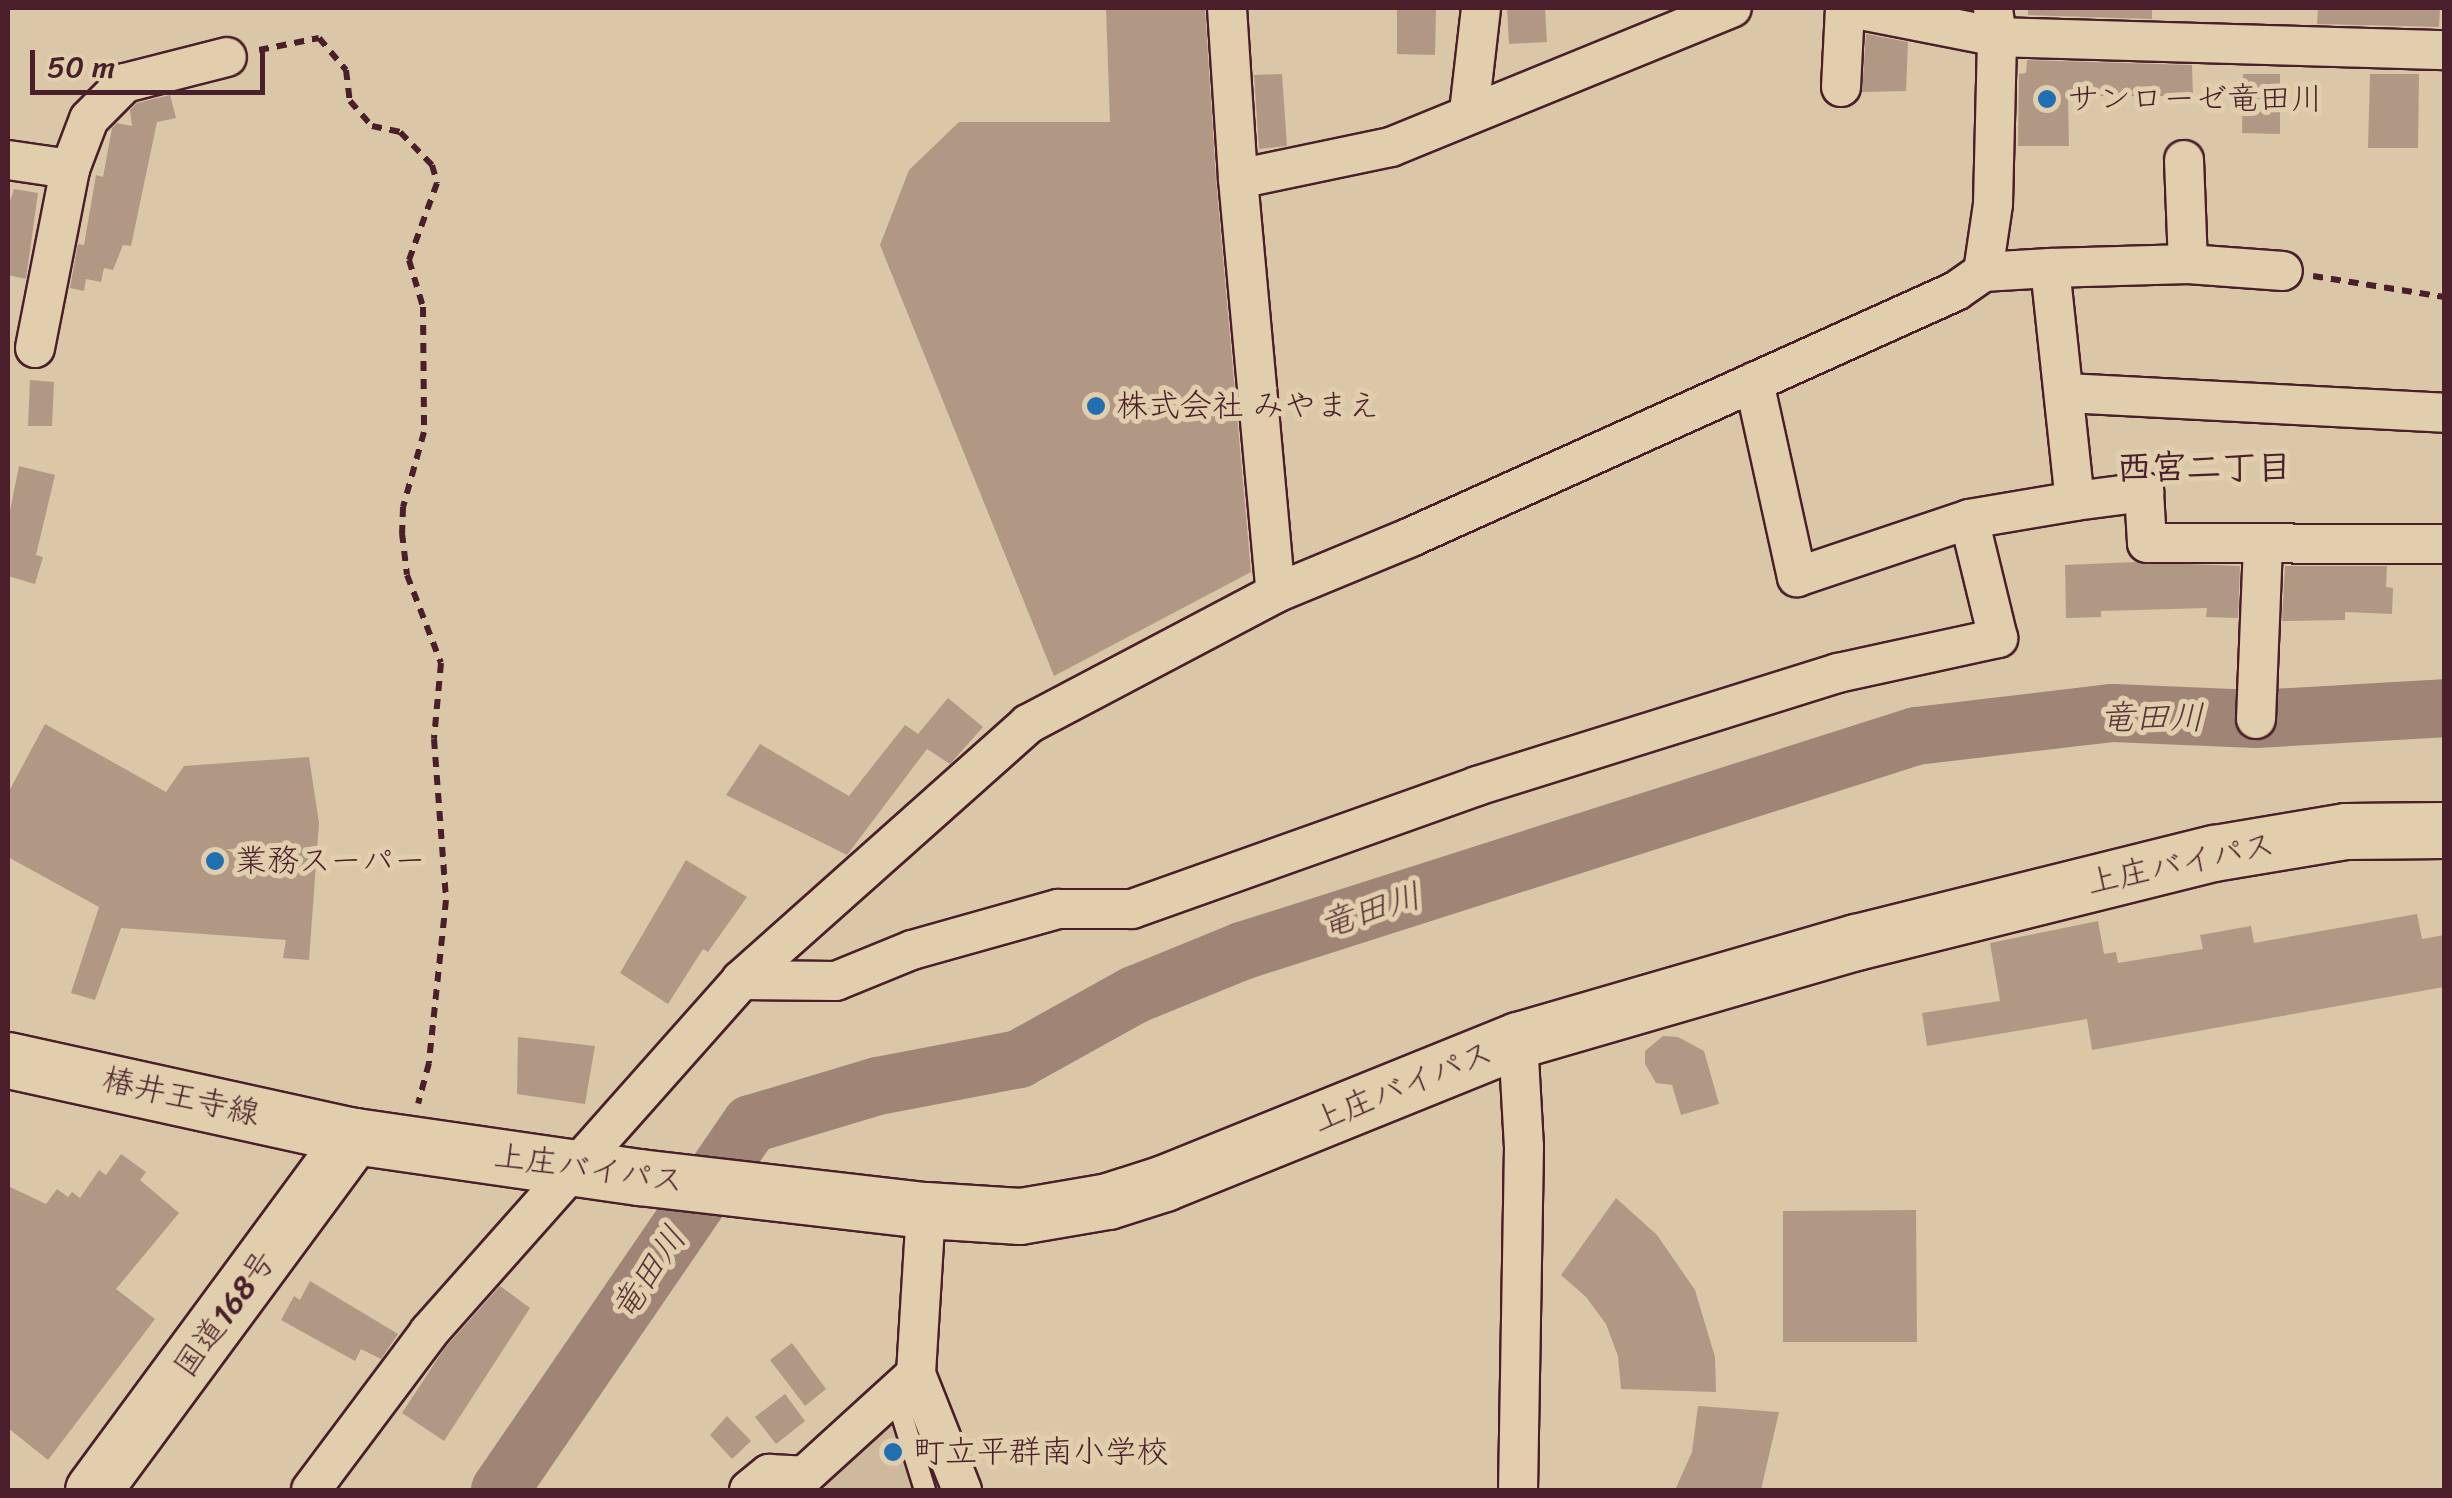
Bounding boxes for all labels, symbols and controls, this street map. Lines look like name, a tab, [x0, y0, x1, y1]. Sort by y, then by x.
scale bar	[35, 30, 270, 92]
text: 50 m	[47, 40, 115, 94]
place label: サンローゼ竜田川	[2067, 80, 2323, 118]
marker: サンローゼ竜田川	[2036, 88, 2058, 110]
place label: 株式会社 みやまえ	[1116, 387, 1380, 425]
marker: 株式会社 みやまえ	[1085, 395, 1107, 417]
district label: 西宮二丁目	[2117, 446, 2291, 488]
water label: 竜田川	[2100, 696, 2204, 738]
street label: 上庄バイパス	[2083, 825, 2279, 903]
place label: 業務スーパー	[235, 842, 426, 880]
marker: 業務スーパー	[204, 850, 226, 872]
water label: 竜田川	[1314, 874, 1426, 946]
street label: 上庄バイパス	[1307, 1033, 1499, 1141]
street label: 椿井王寺線	[99, 1060, 263, 1134]
street label: 上庄バイパス	[491, 1137, 687, 1201]
water label: 竜田川	[601, 1218, 695, 1328]
street label: 国道168号	[166, 1243, 284, 1385]
place label: 町立平群南小学校	[913, 1433, 1169, 1471]
marker: 町立平群南小学校	[882, 1441, 904, 1463]

